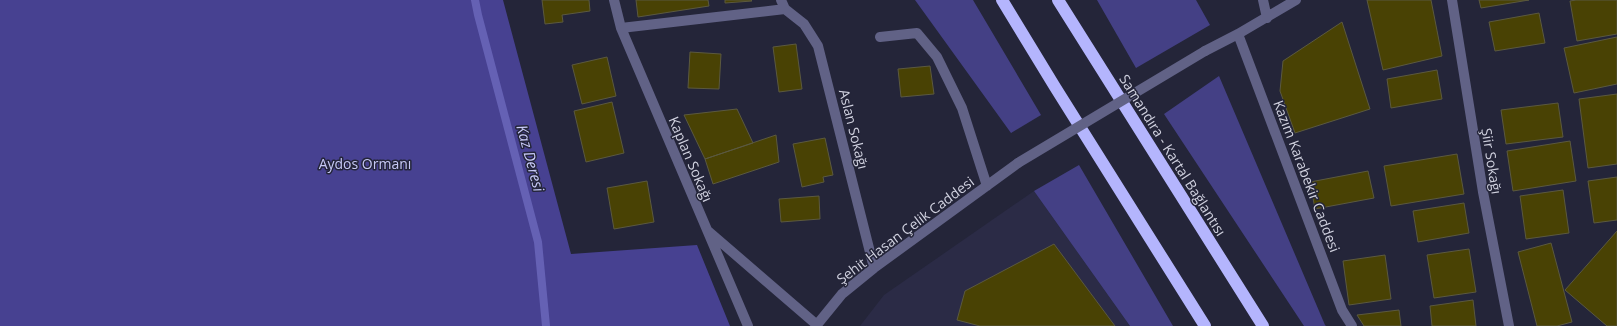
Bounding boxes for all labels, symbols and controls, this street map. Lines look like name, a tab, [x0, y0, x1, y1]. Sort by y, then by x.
street label: Samandıra - Kartal Bağlantısı	[1115, 71, 1231, 239]
street label: Aslan Sokağı	[835, 87, 873, 171]
street label: Kazım Karabekir Caddesi	[1269, 97, 1345, 255]
street label: Kaplan Sokağı	[665, 113, 717, 205]
water label: Kaz Deresi	[512, 122, 550, 194]
street label: Şiir Sokağı	[1477, 127, 1507, 195]
park label: Aydos Ormanı	[319, 154, 411, 173]
street label: Şehit Hasan Çelik Caddesi	[832, 172, 978, 288]

